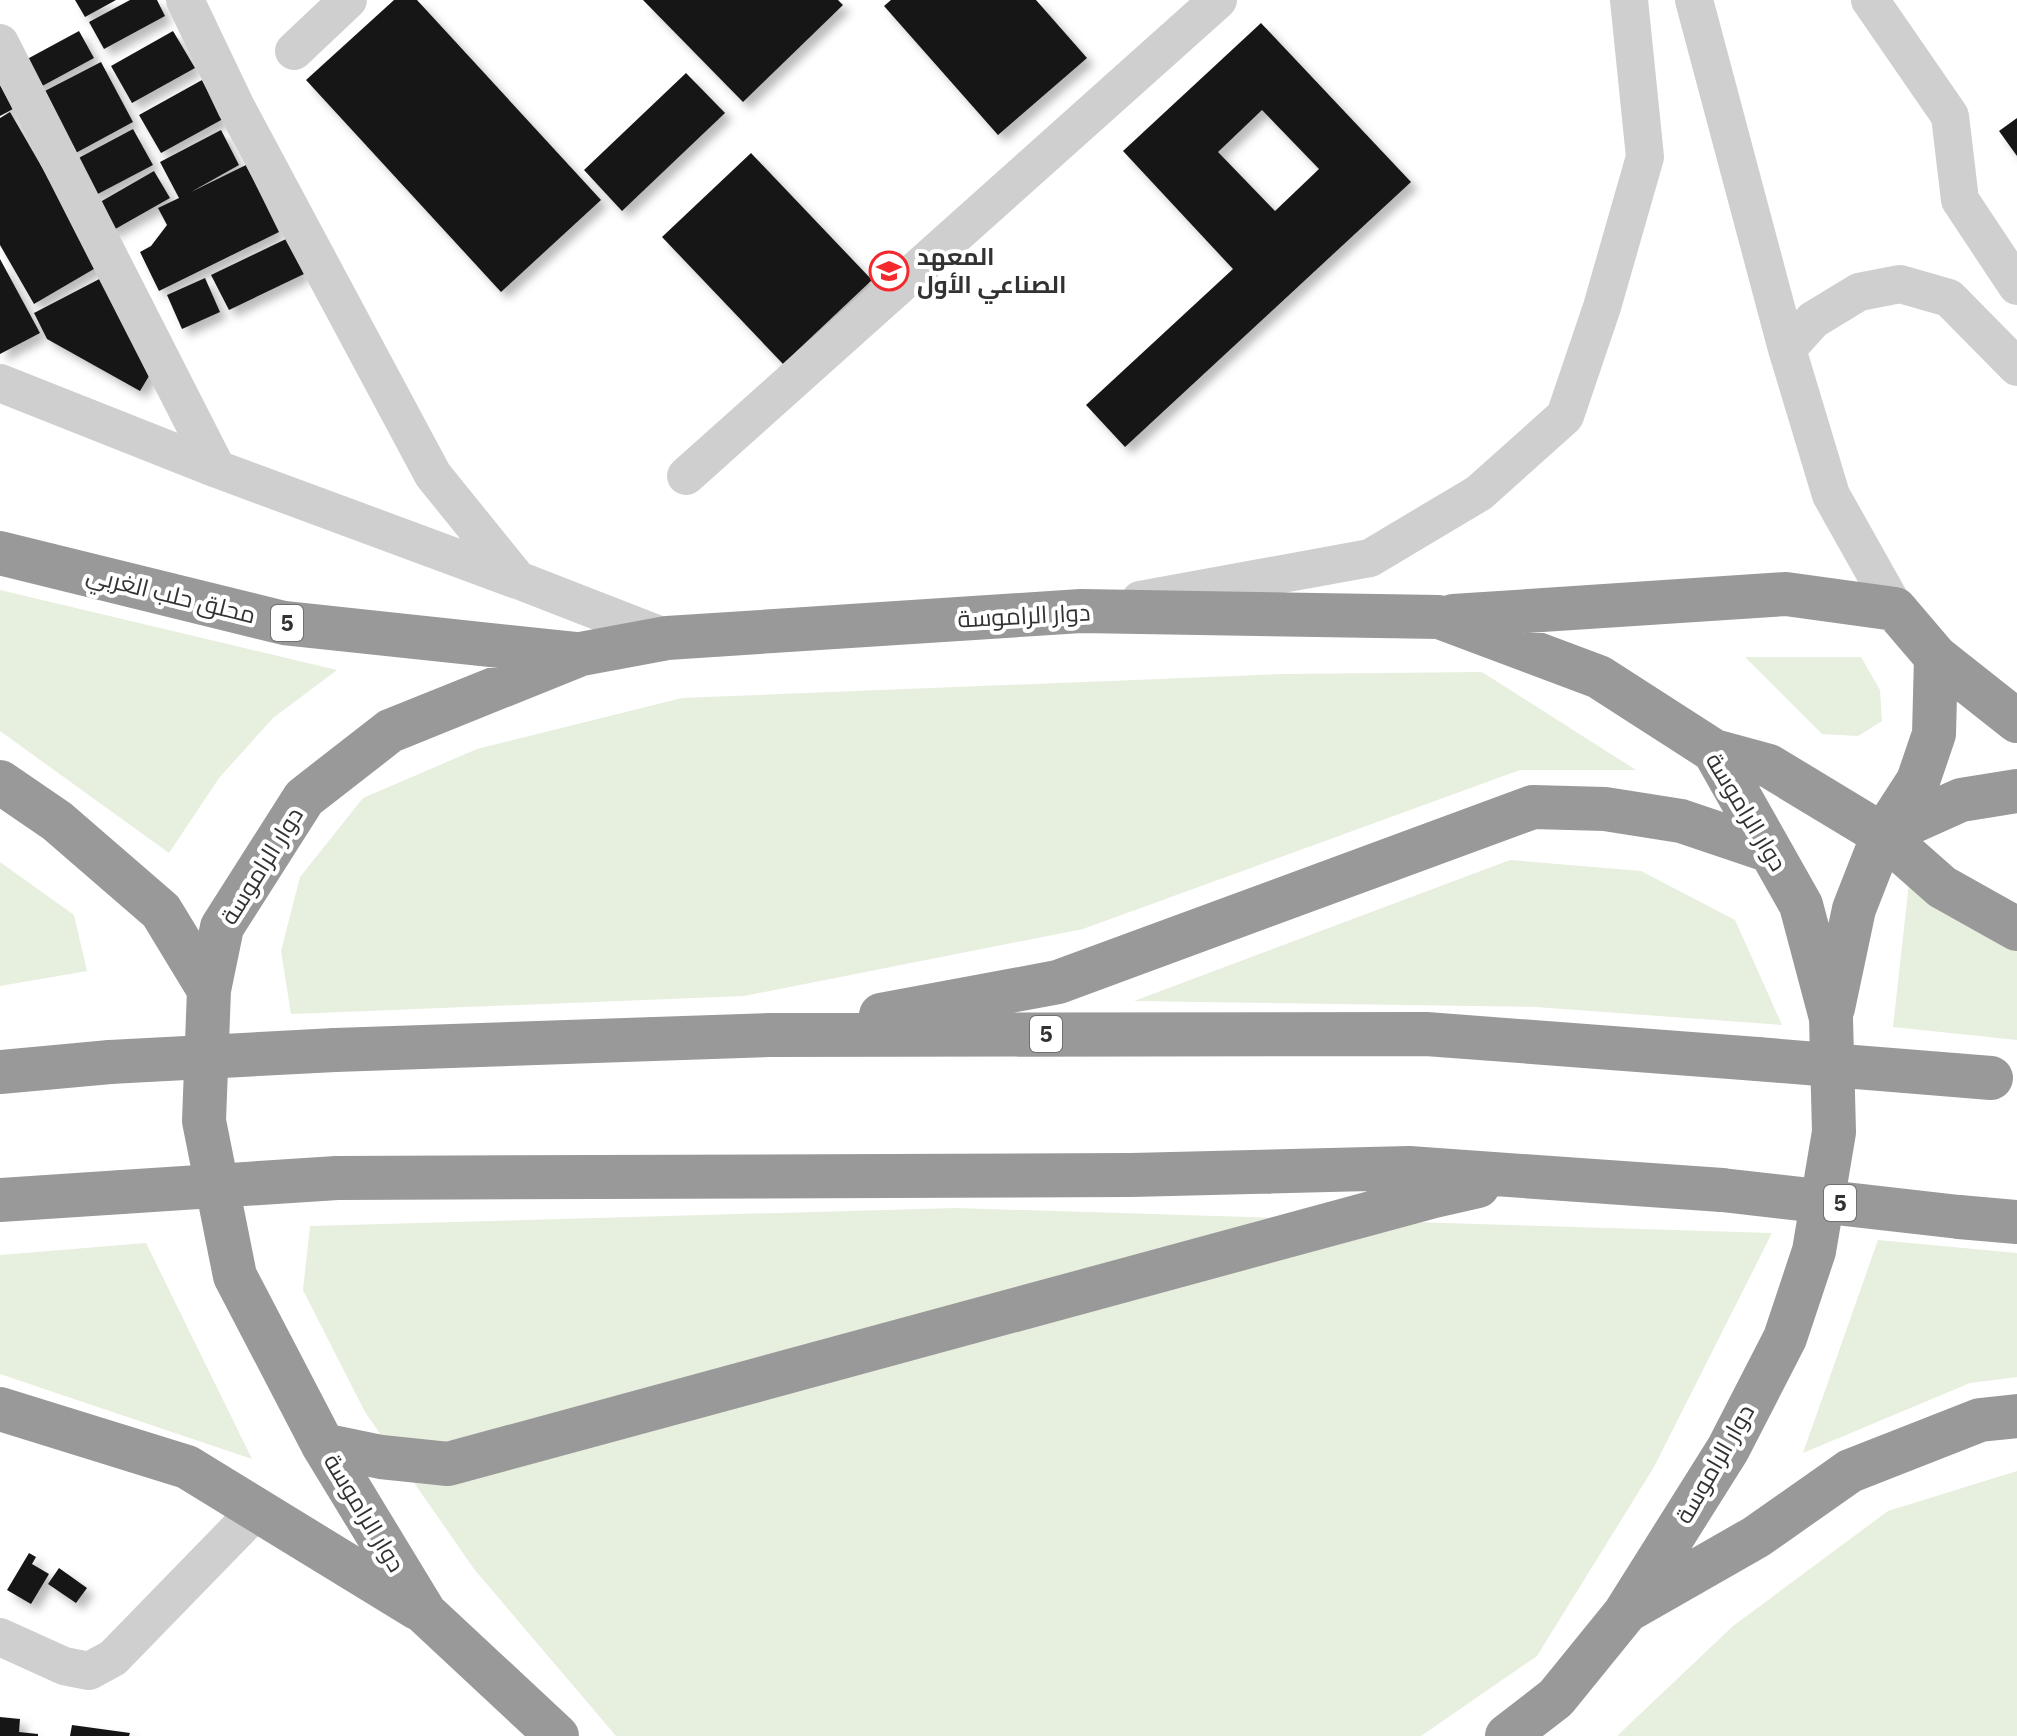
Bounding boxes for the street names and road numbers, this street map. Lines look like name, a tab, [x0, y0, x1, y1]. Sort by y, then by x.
street label: محلق حلب الغربي	[82, 558, 259, 634]
street label: دوار الراموسة	[957, 596, 1091, 634]
road number: 5	[271, 605, 303, 641]
street label: دوار الراموسة	[1699, 746, 1795, 877]
street label: دوار الراموسة	[212, 801, 310, 930]
road number: 5	[1030, 1016, 1062, 1052]
road number: 5	[1824, 1185, 1856, 1221]
street label: دوار الراموسة	[1667, 1398, 1761, 1529]
street label: دوار الراموسة	[317, 1447, 413, 1578]

